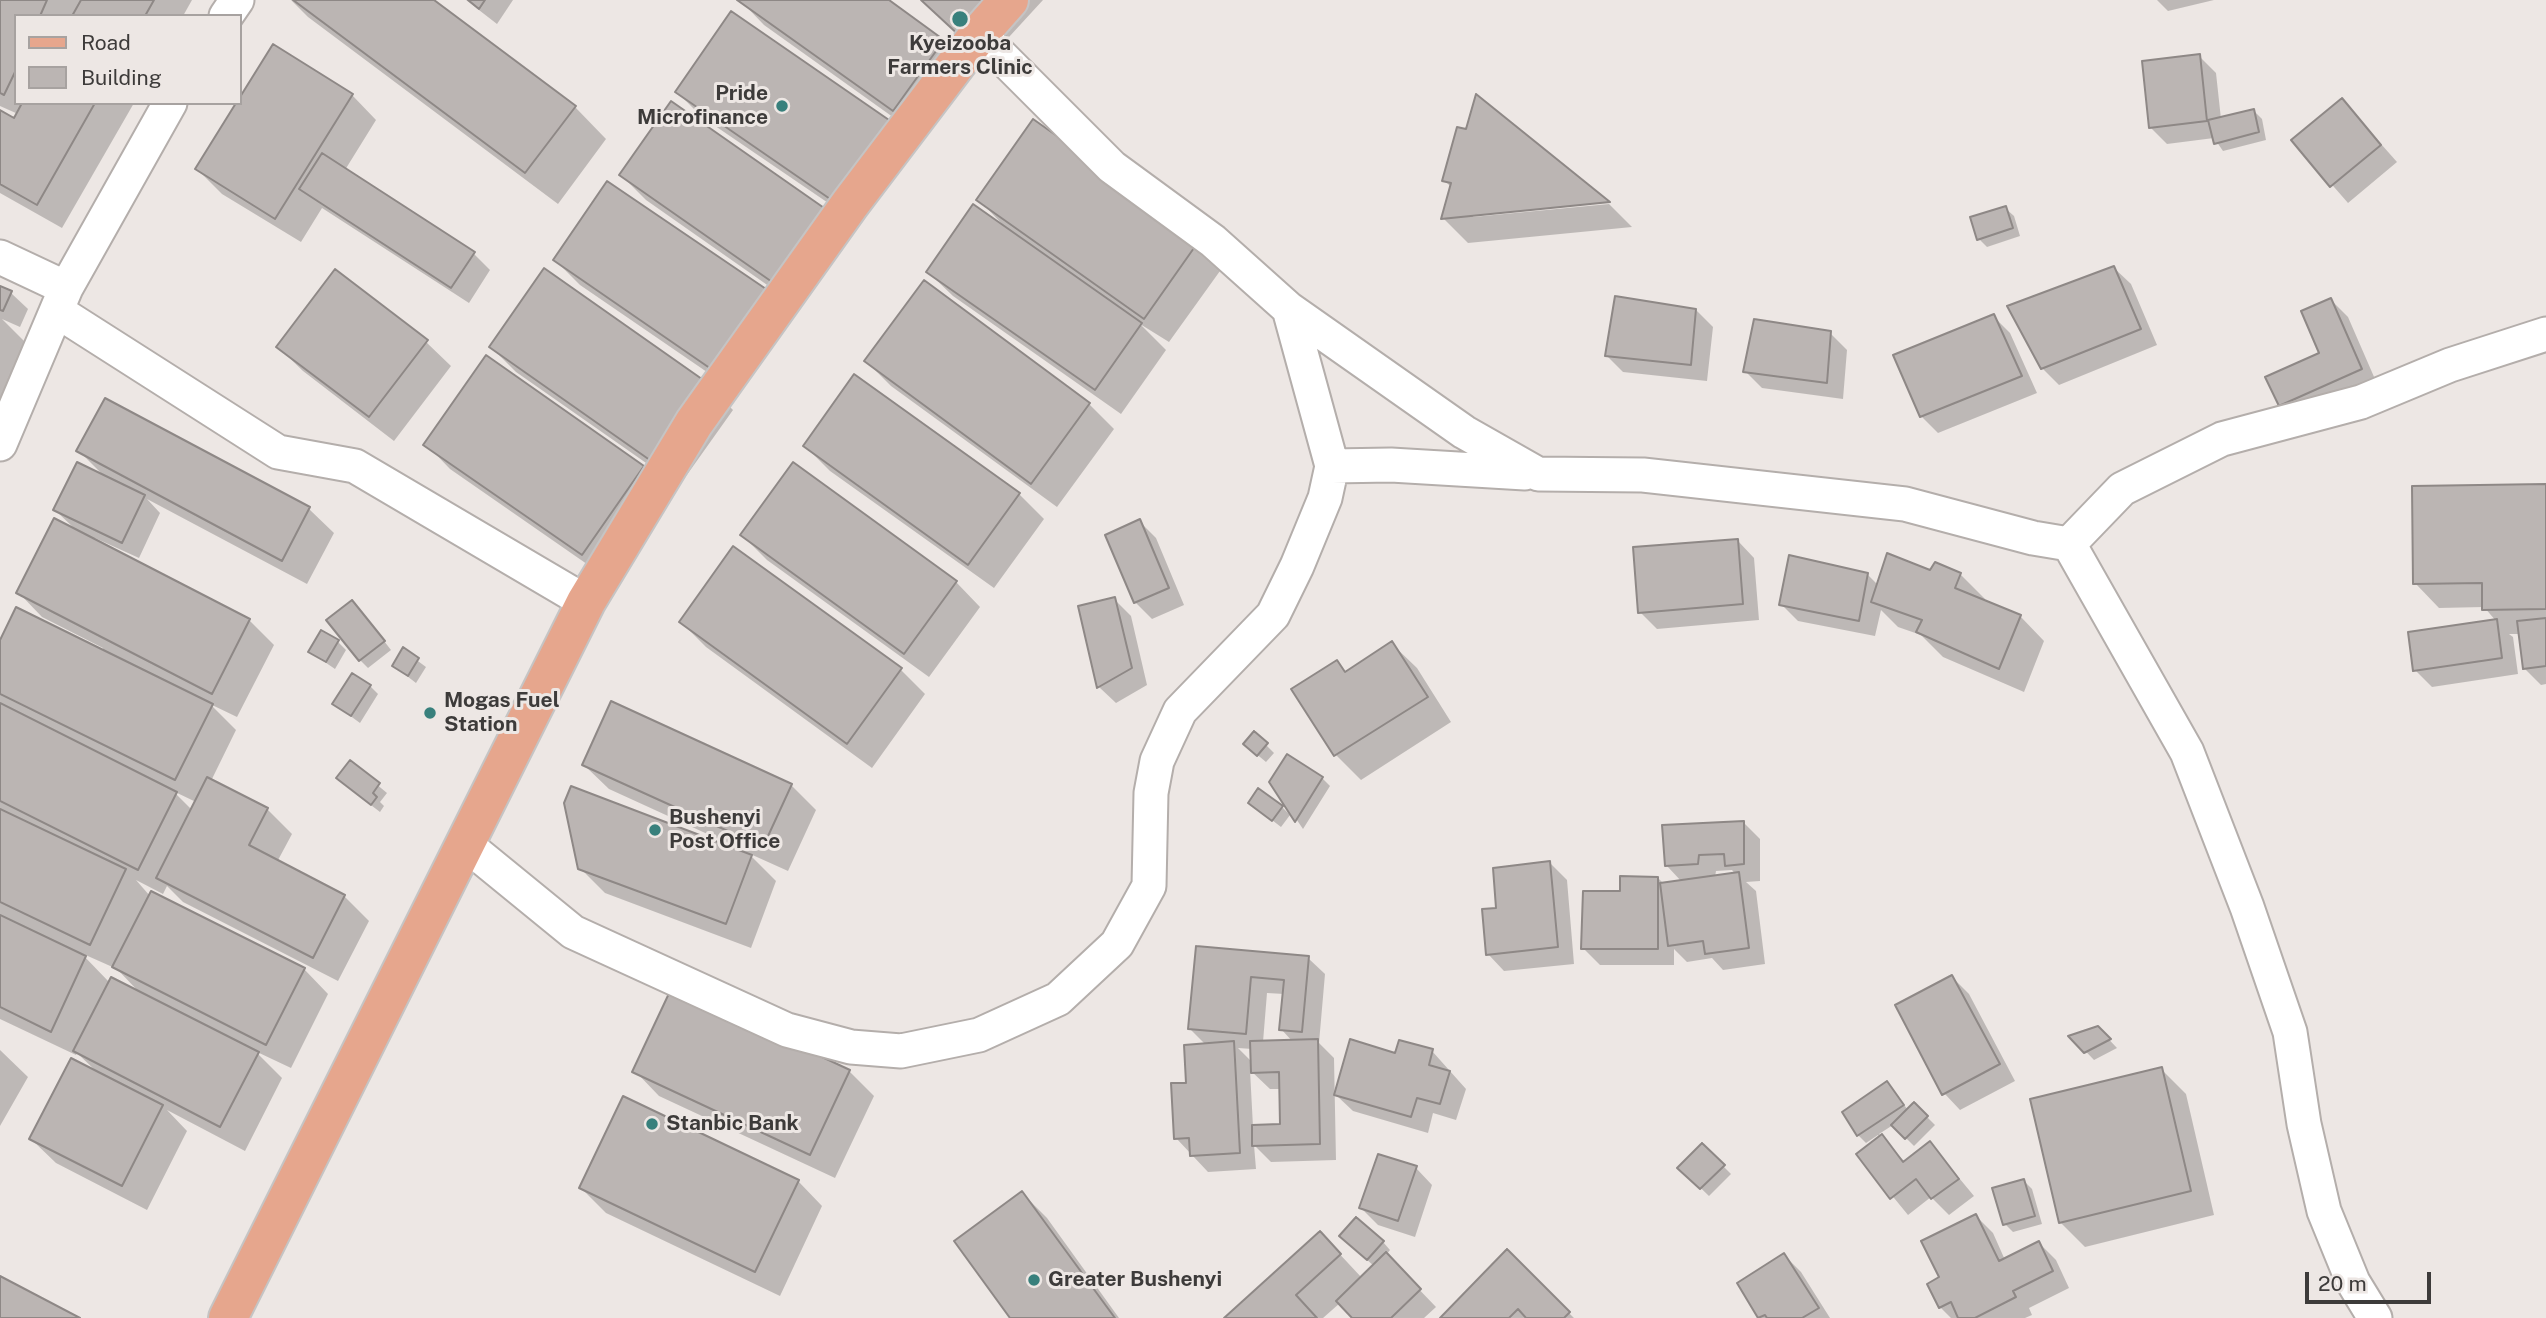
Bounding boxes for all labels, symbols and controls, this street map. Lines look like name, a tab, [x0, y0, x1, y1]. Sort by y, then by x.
marker: Kyeizooba Farmers Clinic	[950, 9, 970, 29]
legend	[14, 14, 242, 105]
text: Road	[81, 30, 131, 55]
place label: Kyeizooba Farmers Clinic	[887, 31, 1033, 81]
text: Building	[81, 65, 162, 90]
place label: Pride Microfinance	[637, 81, 768, 131]
marker: Pride Microfinance	[774, 98, 790, 114]
place label: Mogas Fuel Station	[444, 688, 560, 738]
marker: Mogas Fuel Station	[422, 705, 438, 721]
place label: Bushenyi Post Office	[669, 805, 780, 855]
marker: Bushenyi Post Office	[647, 822, 663, 838]
place label: Stanbic Bank	[666, 1111, 799, 1137]
marker: Stanbic Bank	[644, 1116, 660, 1132]
scale bar	[2308, 1258, 2434, 1302]
place label: Greater Bushenyi	[1048, 1267, 1222, 1293]
text: 20 m	[2318, 1271, 2367, 1296]
marker: Greater Bushenyi	[1026, 1272, 1042, 1288]

